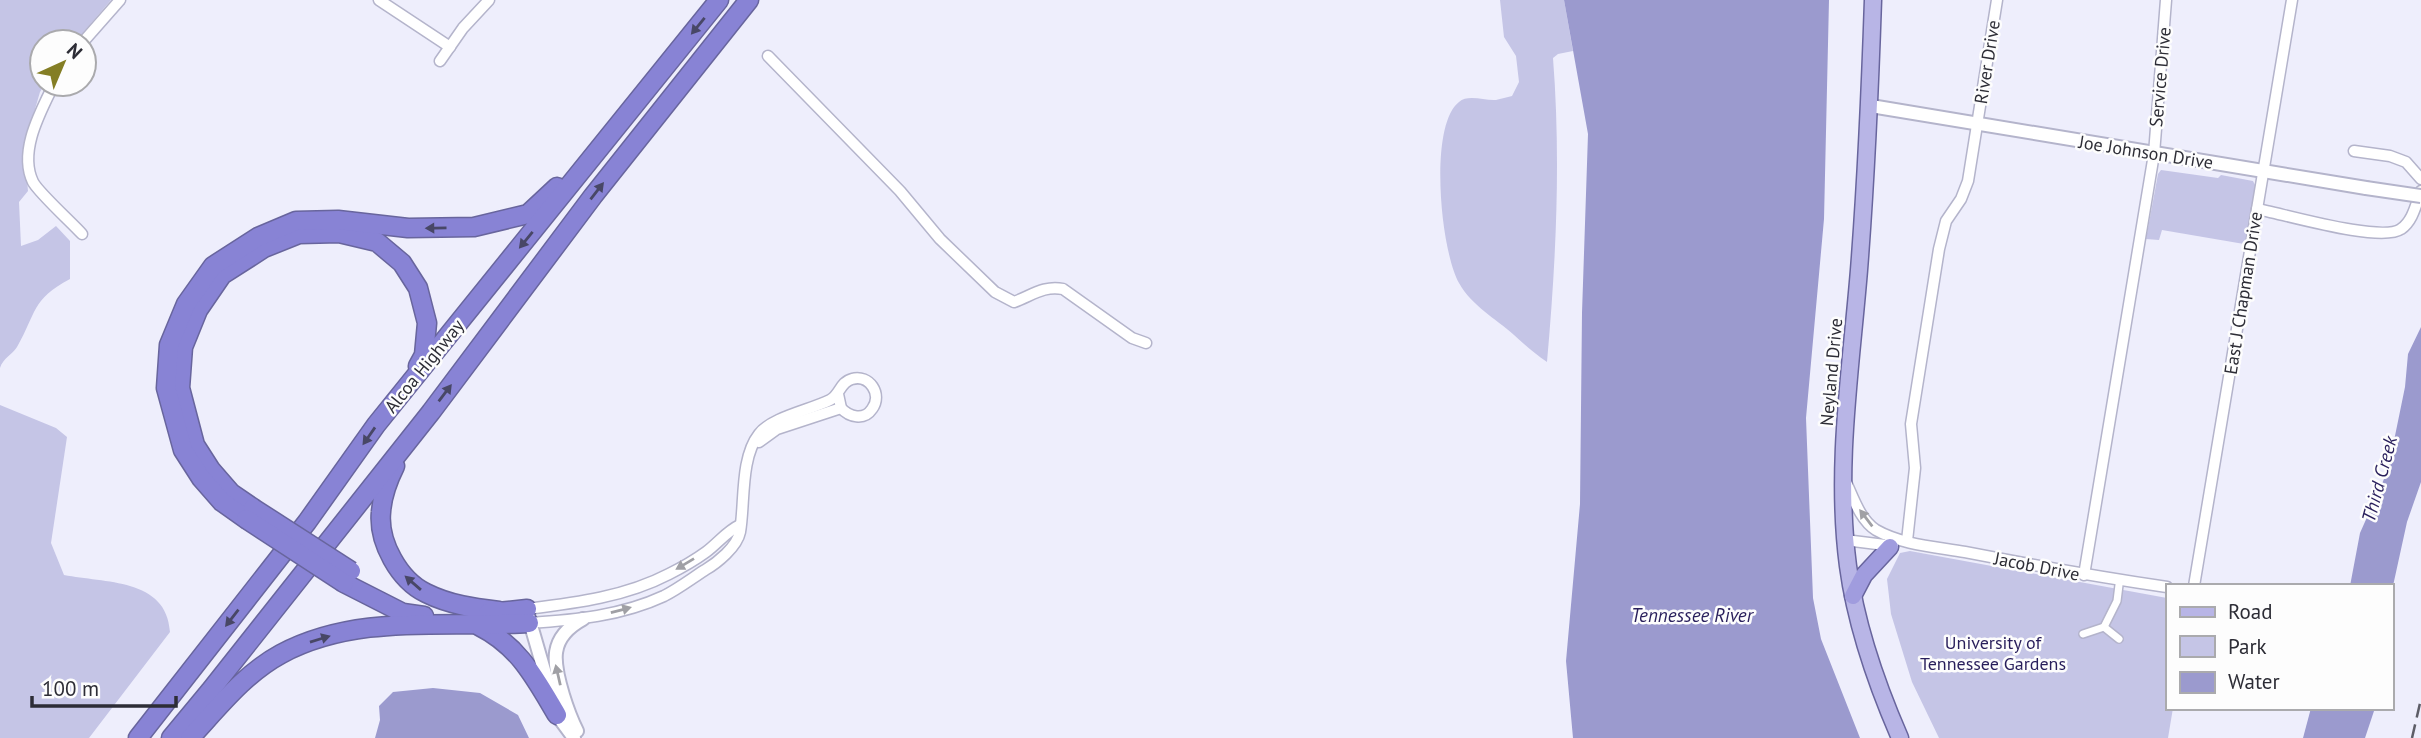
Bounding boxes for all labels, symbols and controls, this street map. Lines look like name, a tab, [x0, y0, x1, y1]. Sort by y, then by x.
one-way arrow	[690, 17, 705, 35]
street label: River Drive	[1969, 19, 2005, 105]
street label: Service Drive	[2144, 26, 2176, 128]
north arrow	[28, 28, 98, 98]
text: N	[62, 38, 88, 64]
street label: Joe Johnson Drive	[2076, 130, 2215, 174]
one-way arrow	[589, 183, 604, 201]
street label: East J Chapman Drive	[2219, 210, 2267, 376]
one-way arrow	[424, 222, 446, 233]
one-way arrow	[519, 231, 534, 248]
street label: Alcoa Highway	[379, 314, 469, 417]
street label: Neyland Drive	[1815, 317, 1847, 427]
one-way arrow	[438, 384, 452, 402]
one-way arrow	[362, 427, 376, 445]
water label: Third Creek	[2356, 432, 2402, 525]
one-way arrow	[1858, 509, 1873, 527]
street label: Jacob Drive	[1991, 546, 2082, 586]
one-way arrow	[676, 558, 695, 571]
one-way arrow	[404, 575, 422, 591]
legend	[2166, 584, 2393, 710]
text: Road	[2228, 598, 2272, 625]
water label: Tennessee River	[1631, 603, 1755, 627]
one-way arrow	[611, 605, 632, 615]
one-way arrow	[225, 609, 240, 627]
park label: University of Tennessee Gardens	[1920, 631, 2066, 675]
text: Park	[2228, 633, 2267, 660]
one-way arrow	[310, 634, 331, 644]
one-way arrow	[552, 663, 563, 685]
scale bar	[32, 664, 175, 708]
text: Water	[2228, 668, 2280, 695]
text: 100 m	[42, 675, 99, 702]

